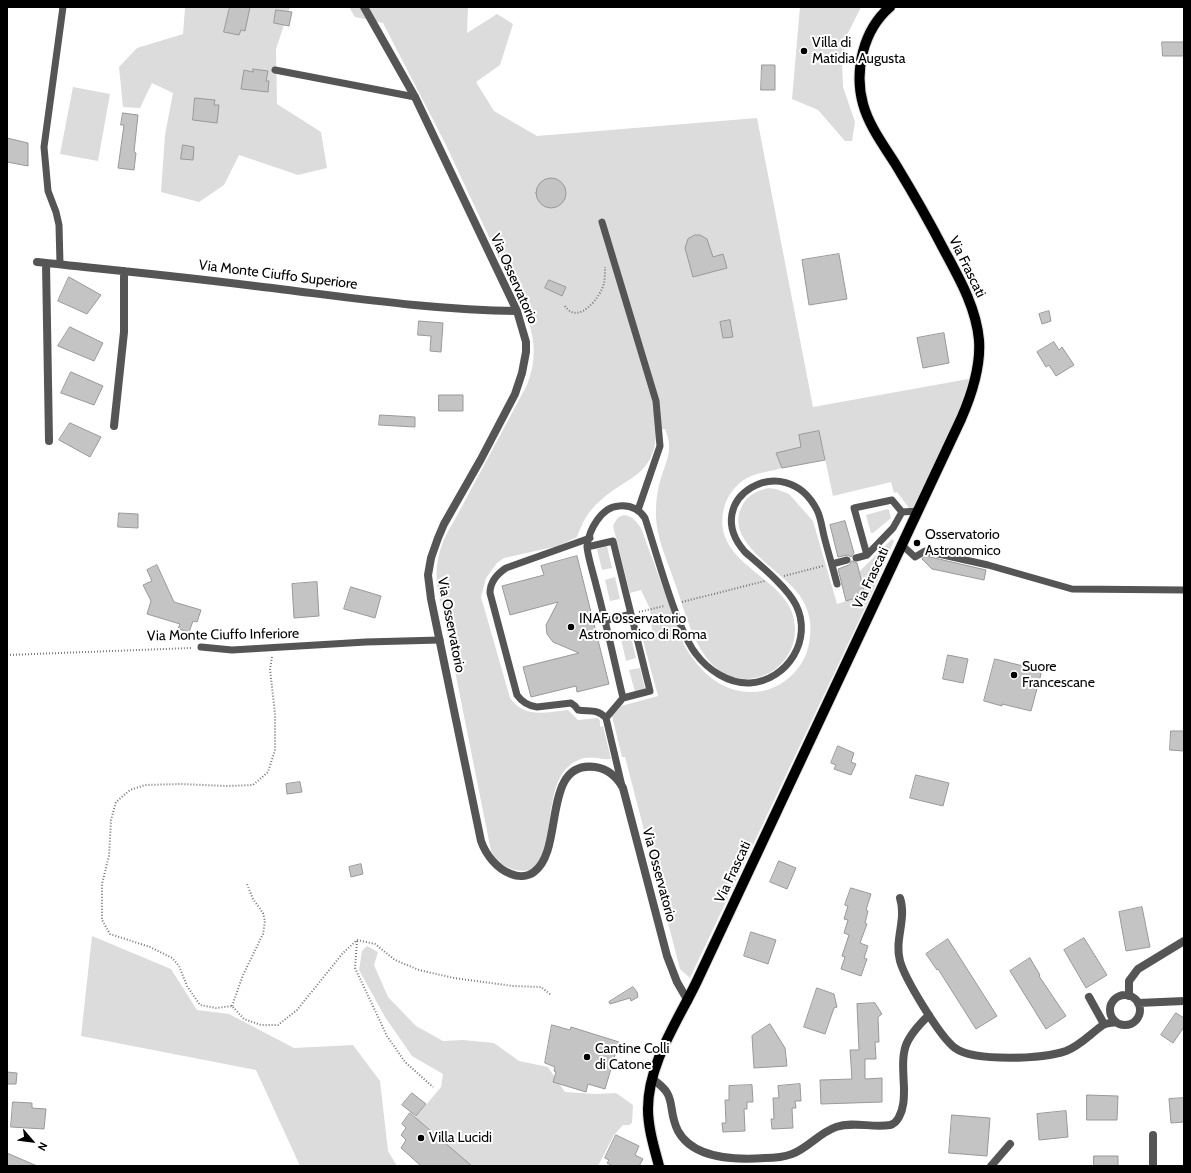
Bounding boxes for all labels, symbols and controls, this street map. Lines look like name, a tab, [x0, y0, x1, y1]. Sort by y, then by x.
place label: Villa di Matidia Augusta	[812, 35, 905, 68]
marker: Villa di Matidia Augusta	[799, 46, 809, 56]
street label: Via Osservatorio	[487, 231, 541, 327]
street label: Via Frascati	[945, 234, 989, 300]
street label: Via Monte Ciuffo Superiore	[198, 257, 358, 293]
place label: Osservatorio Astronomico	[925, 527, 1001, 560]
marker: Osservatorio Astronomico	[912, 538, 922, 548]
street label: Via Frascati	[849, 544, 893, 612]
street label: Via Osservatorio	[434, 576, 468, 674]
place label: INAF Osservatorio Astronomico di Roma	[579, 611, 707, 644]
marker: INAF Osservatorio Astronomico di Roma	[566, 622, 576, 632]
street label: Via Monte Ciuffo Inferiore	[147, 625, 299, 645]
place label: Suore Francescane	[1022, 659, 1095, 692]
marker: Suore Francescane	[1009, 670, 1019, 680]
street label: Via Osservatorio	[638, 826, 680, 924]
street label: Via Frascati	[711, 838, 755, 906]
place label: Cantine Colli di Catone	[595, 1041, 670, 1074]
marker: Cantine Colli di Catone	[582, 1052, 592, 1062]
north arrow	[12, 1121, 52, 1161]
place label: Villa Lucidi	[429, 1130, 492, 1146]
marker: Villa Lucidi	[416, 1133, 426, 1143]
text: N	[35, 1140, 51, 1153]

